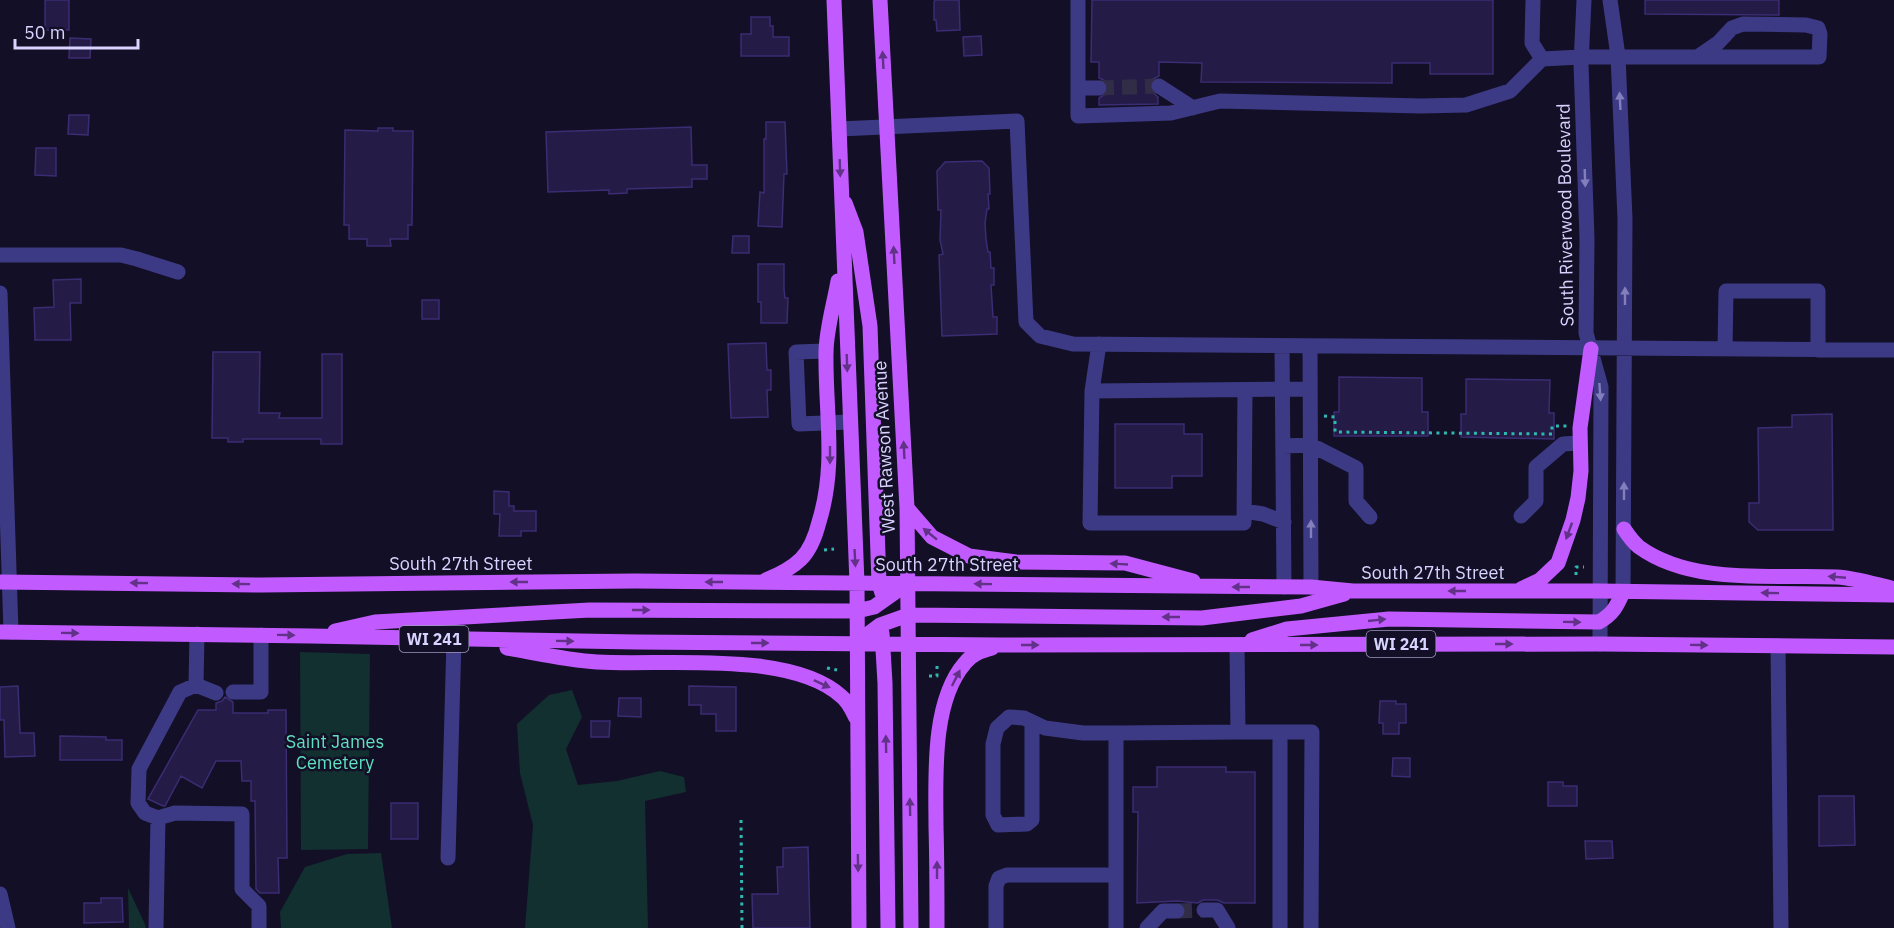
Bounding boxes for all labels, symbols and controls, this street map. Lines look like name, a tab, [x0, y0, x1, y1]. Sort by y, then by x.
scale bar	[15, 12, 138, 50]
text: 50 m	[24, 21, 66, 44]
one-way arrow	[879, 51, 888, 70]
one-way arrow	[1615, 92, 1624, 111]
street label: South Riverwood Boulevard	[1552, 103, 1578, 327]
one-way arrow	[835, 159, 845, 178]
one-way arrow	[1580, 169, 1590, 188]
one-way arrow	[889, 245, 898, 264]
one-way arrow	[1620, 287, 1630, 306]
one-way arrow	[843, 354, 852, 373]
street label: West Rawson Avenue	[868, 360, 900, 534]
one-way arrow	[1595, 383, 1605, 402]
one-way arrow	[899, 440, 908, 459]
one-way arrow	[825, 445, 835, 464]
one-way arrow	[1619, 482, 1629, 501]
one-way arrow	[1306, 519, 1316, 538]
one-way arrow	[1564, 522, 1573, 540]
one-way arrow	[923, 528, 938, 541]
one-way arrow	[851, 549, 860, 568]
street label: South 27th Street	[389, 552, 533, 575]
street label: South 27th Street	[875, 553, 1019, 576]
one-way arrow	[1109, 559, 1128, 568]
street label: South 27th Street	[1361, 561, 1505, 584]
one-way arrow	[1827, 573, 1846, 582]
one-way arrow	[510, 577, 529, 587]
one-way arrow	[705, 577, 724, 587]
one-way arrow	[130, 578, 149, 588]
one-way arrow	[232, 579, 251, 589]
one-way arrow	[973, 579, 992, 589]
one-way arrow	[1231, 582, 1250, 592]
one-way arrow	[1447, 586, 1466, 596]
one-way arrow	[1761, 588, 1780, 598]
one-way arrow	[632, 605, 651, 615]
one-way arrow	[1161, 612, 1180, 622]
one-way arrow	[1368, 615, 1387, 625]
one-way arrow	[1562, 617, 1581, 627]
road number: WI 241	[400, 626, 468, 652]
one-way arrow	[60, 628, 79, 638]
one-way arrow	[276, 630, 295, 640]
road number: WI 241	[1366, 631, 1436, 657]
one-way arrow	[555, 636, 574, 646]
one-way arrow	[750, 638, 769, 648]
one-way arrow	[1494, 639, 1513, 649]
one-way arrow	[1020, 640, 1039, 650]
one-way arrow	[1299, 640, 1318, 650]
one-way arrow	[1689, 641, 1708, 650]
one-way arrow	[951, 669, 961, 686]
one-way arrow	[814, 680, 831, 689]
park label: Saint James Cemetery	[286, 730, 384, 774]
one-way arrow	[881, 734, 891, 753]
one-way arrow	[905, 797, 914, 816]
one-way arrow	[854, 854, 863, 873]
one-way arrow	[932, 860, 941, 879]

